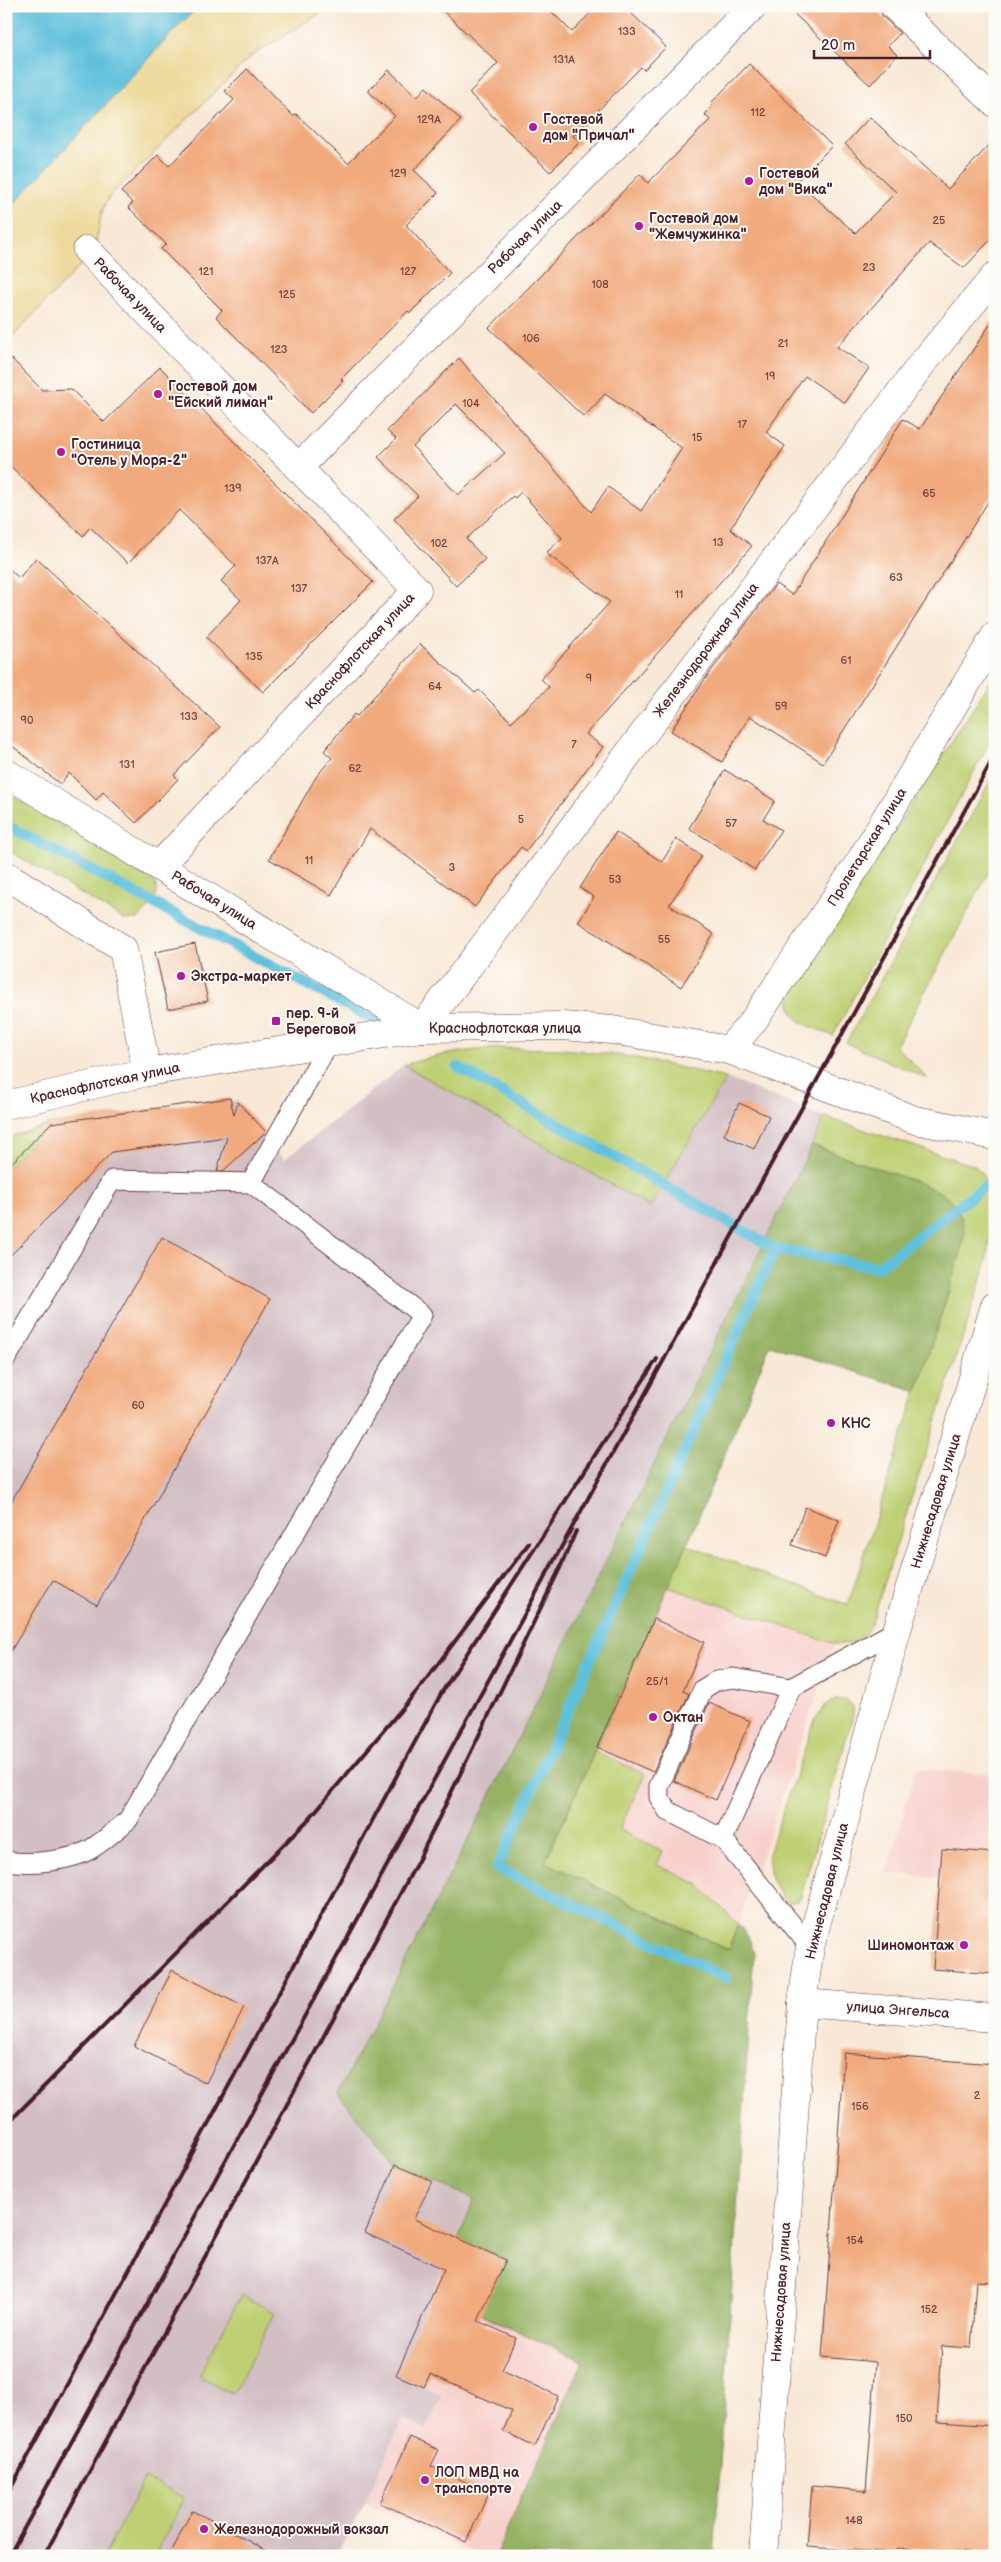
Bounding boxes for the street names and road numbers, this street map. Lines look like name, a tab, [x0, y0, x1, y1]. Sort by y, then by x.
street label: Рабочая улица	[484, 196, 566, 278]
street label: Рабочая улица	[90, 254, 171, 337]
street label: Железнодорожная улица	[650, 579, 763, 721]
street label: Краснофлотская улица	[302, 589, 419, 713]
street label: Пролетарская улица	[824, 784, 911, 909]
street label: Рабочая улица	[168, 867, 261, 934]
street label: Краснофлотская улица	[429, 1020, 582, 1037]
street label: Краснофлотская улица	[29, 1059, 182, 1107]
street label: Нижнесадовая улица	[907, 1431, 965, 1571]
street label: Нижнесадовая улица	[802, 1820, 852, 1961]
street label: улица Энгельса	[846, 1998, 951, 2022]
street label: Нижнесадовая улица	[768, 2221, 794, 2363]

